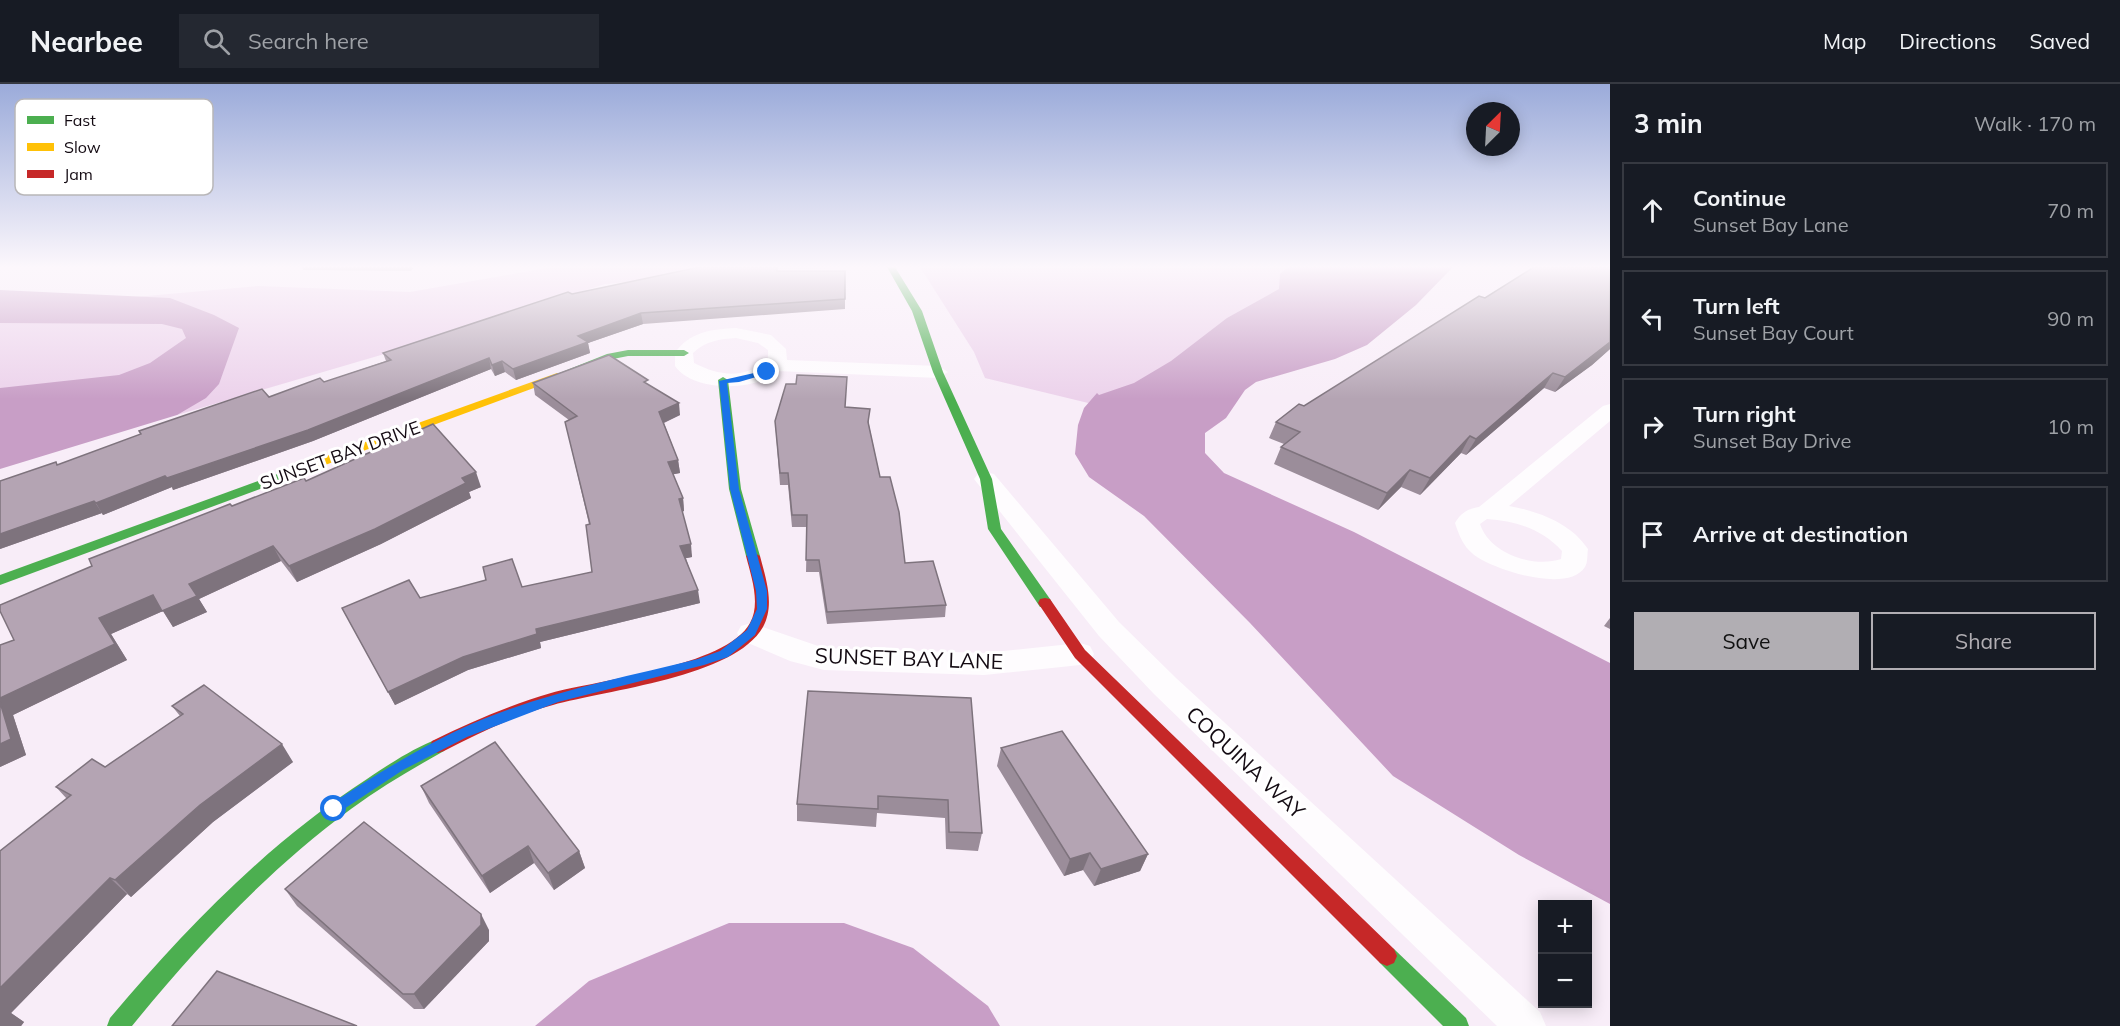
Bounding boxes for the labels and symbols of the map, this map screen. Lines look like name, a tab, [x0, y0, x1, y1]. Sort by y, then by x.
legend	[15, 99, 213, 195]
north arrow	[1466, 102, 1520, 156]
text: Fast	[64, 110, 96, 130]
text: Slow	[64, 137, 101, 157]
text: Jam	[64, 164, 93, 184]
route end	[753, 358, 779, 384]
street label: SUNSET BAY DRIVE	[257, 415, 423, 495]
street label: SUNSET BAY LANE	[814, 642, 1004, 674]
street label: COQUINA WAY	[1181, 700, 1311, 824]
route start	[320, 795, 346, 821]

